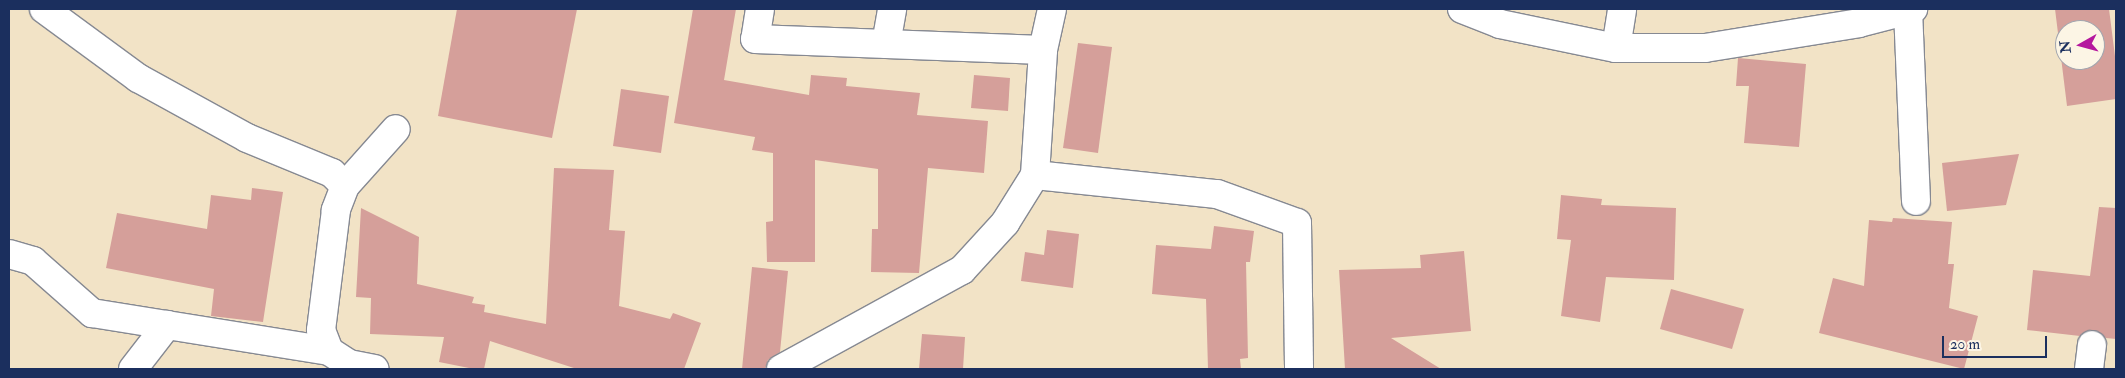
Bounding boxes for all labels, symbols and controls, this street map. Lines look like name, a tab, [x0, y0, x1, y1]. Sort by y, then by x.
north arrow	[2055, 20, 2105, 70]
text: N	[2056, 40, 2075, 54]
scale bar	[1945, 326, 2050, 358]
text: 20 m	[1950, 335, 1980, 354]

